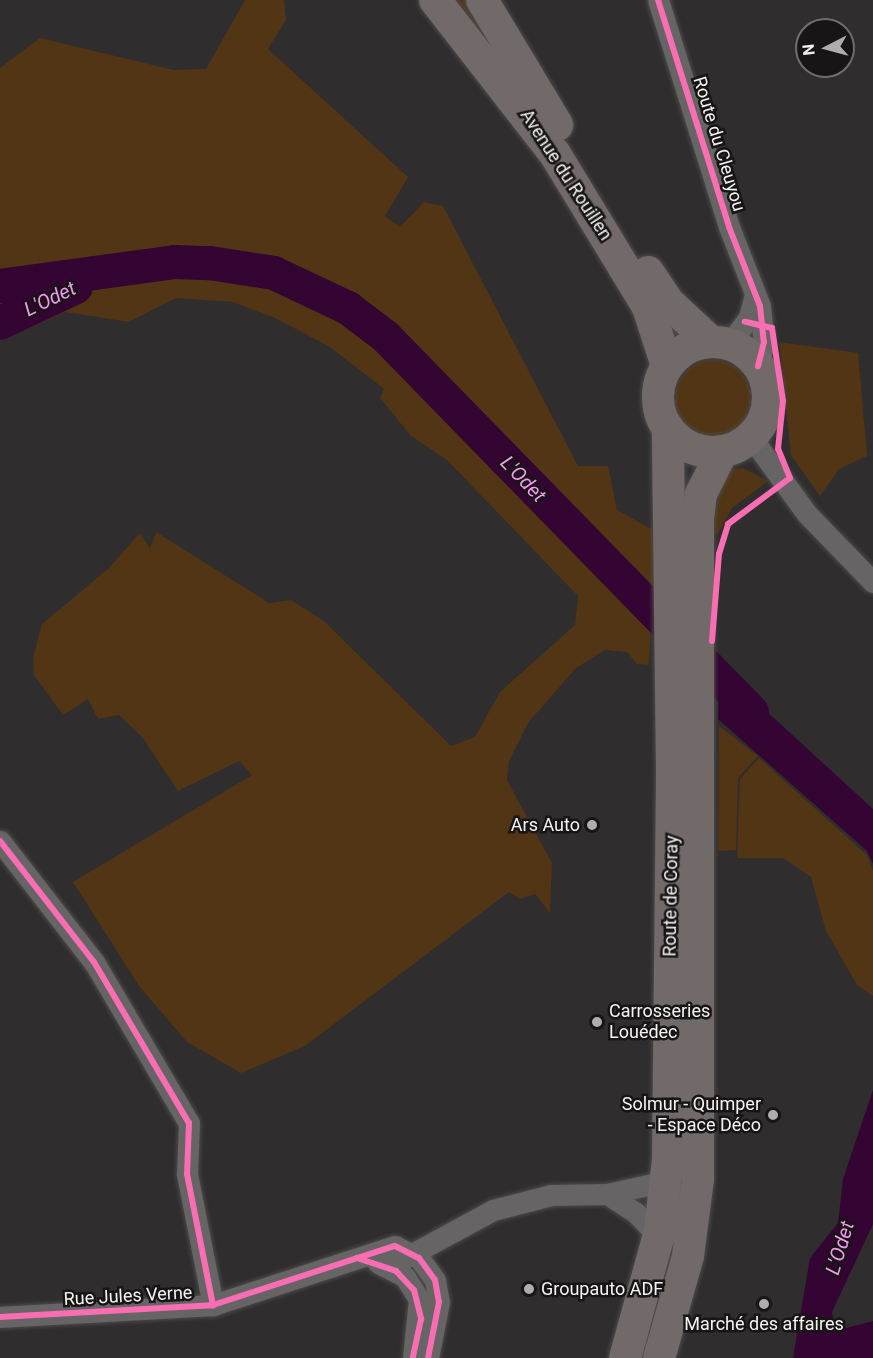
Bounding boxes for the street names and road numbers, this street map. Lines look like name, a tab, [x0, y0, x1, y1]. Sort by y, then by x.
street label: Route du Cleuyou	[688, 74, 750, 214]
street label: Avenue du Rouillen	[516, 105, 616, 245]
street label: Route de Coray	[659, 835, 683, 957]
street label: Rue Jules Verne	[63, 1282, 193, 1310]

